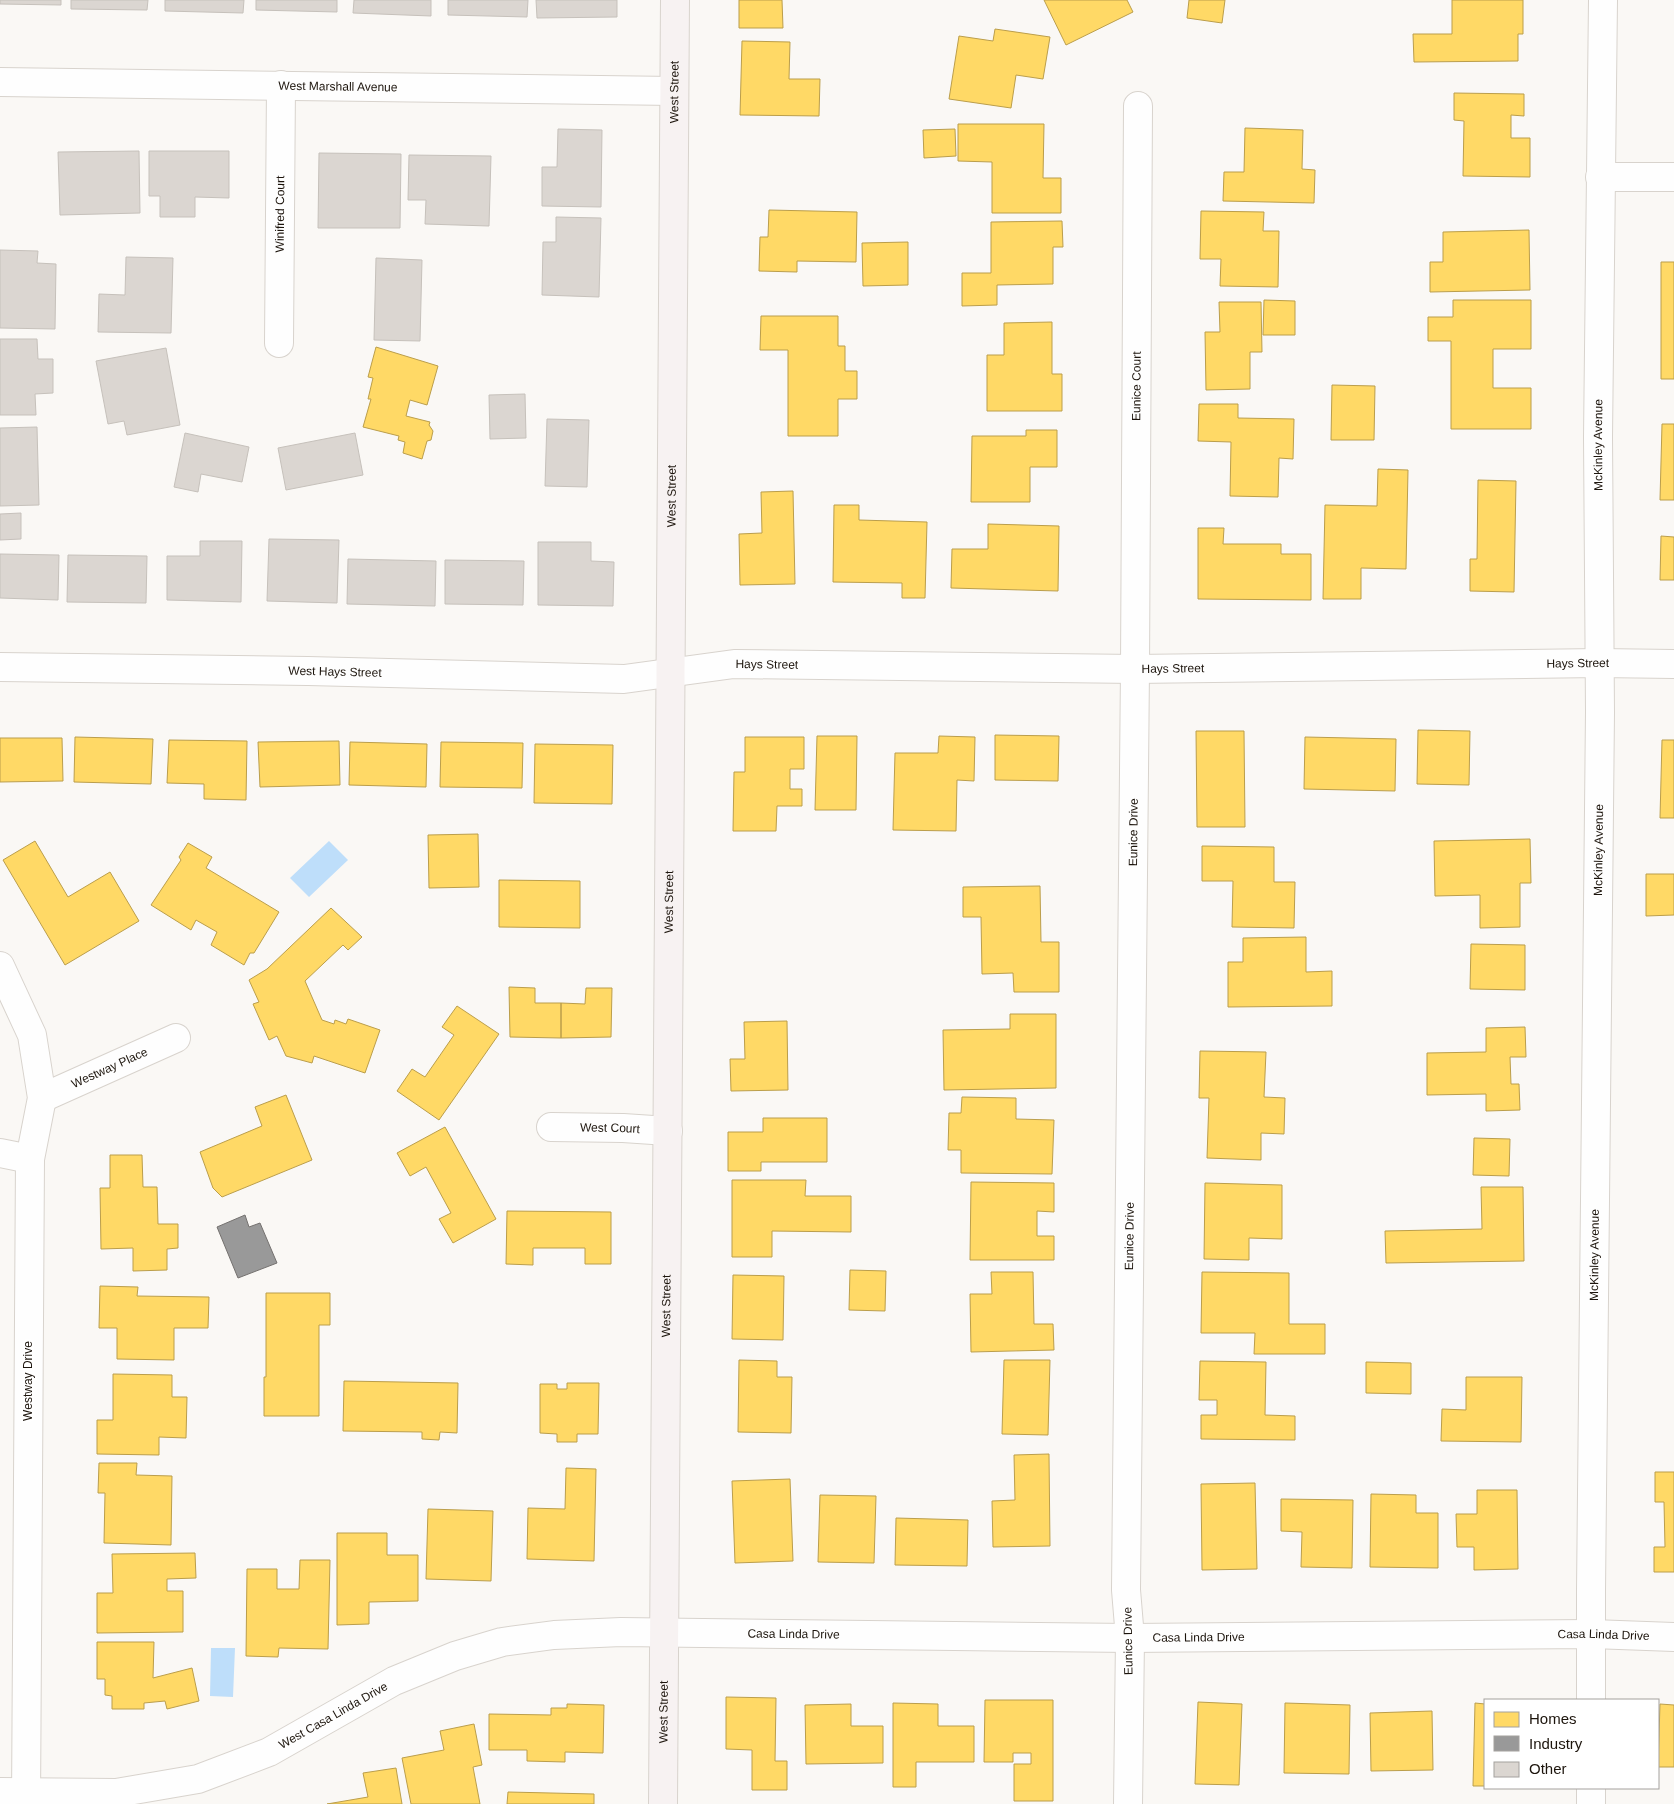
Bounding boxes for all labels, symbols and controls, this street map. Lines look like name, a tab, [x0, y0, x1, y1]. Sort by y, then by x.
street label: West Street	[667, 60, 682, 123]
street label: West Marshall Avenue	[278, 79, 398, 94]
street label: Winifred Court	[273, 175, 287, 252]
street label: Eunice Court	[1129, 351, 1144, 421]
street label: McKinley Avenue	[1591, 399, 1605, 491]
street label: West Street	[664, 464, 679, 527]
street label: Hays Street	[1546, 656, 1610, 671]
street label: Hays Street	[735, 657, 799, 672]
street label: Hays Street	[1141, 661, 1205, 676]
street label: West Hays Street	[288, 664, 382, 680]
street label: Eunice Drive	[1126, 798, 1141, 866]
street label: McKinley Avenue	[1591, 804, 1606, 896]
street label: West Street	[662, 870, 676, 933]
street label: Westway Place	[69, 1045, 150, 1091]
street label: West Court	[580, 1120, 641, 1136]
street label: Eunice Drive	[1122, 1202, 1137, 1270]
street label: McKinley Avenue	[1587, 1209, 1602, 1301]
street label: West Street	[659, 1274, 674, 1337]
street label: Westway Drive	[21, 1341, 35, 1421]
street label: Eunice Drive	[1120, 1607, 1136, 1675]
street label: Casa Linda Drive	[747, 1626, 840, 1642]
street label: Casa Linda Drive	[1557, 1627, 1650, 1643]
street label: Casa Linda Drive	[1152, 1630, 1245, 1645]
street label: West Casa Linda Drive	[276, 1679, 390, 1752]
street label: West Street	[656, 1680, 671, 1743]
legend	[1484, 1699, 1659, 1789]
text: Homes	[1529, 1710, 1577, 1727]
text: Industry	[1529, 1735, 1583, 1752]
text: Other	[1529, 1760, 1567, 1777]

